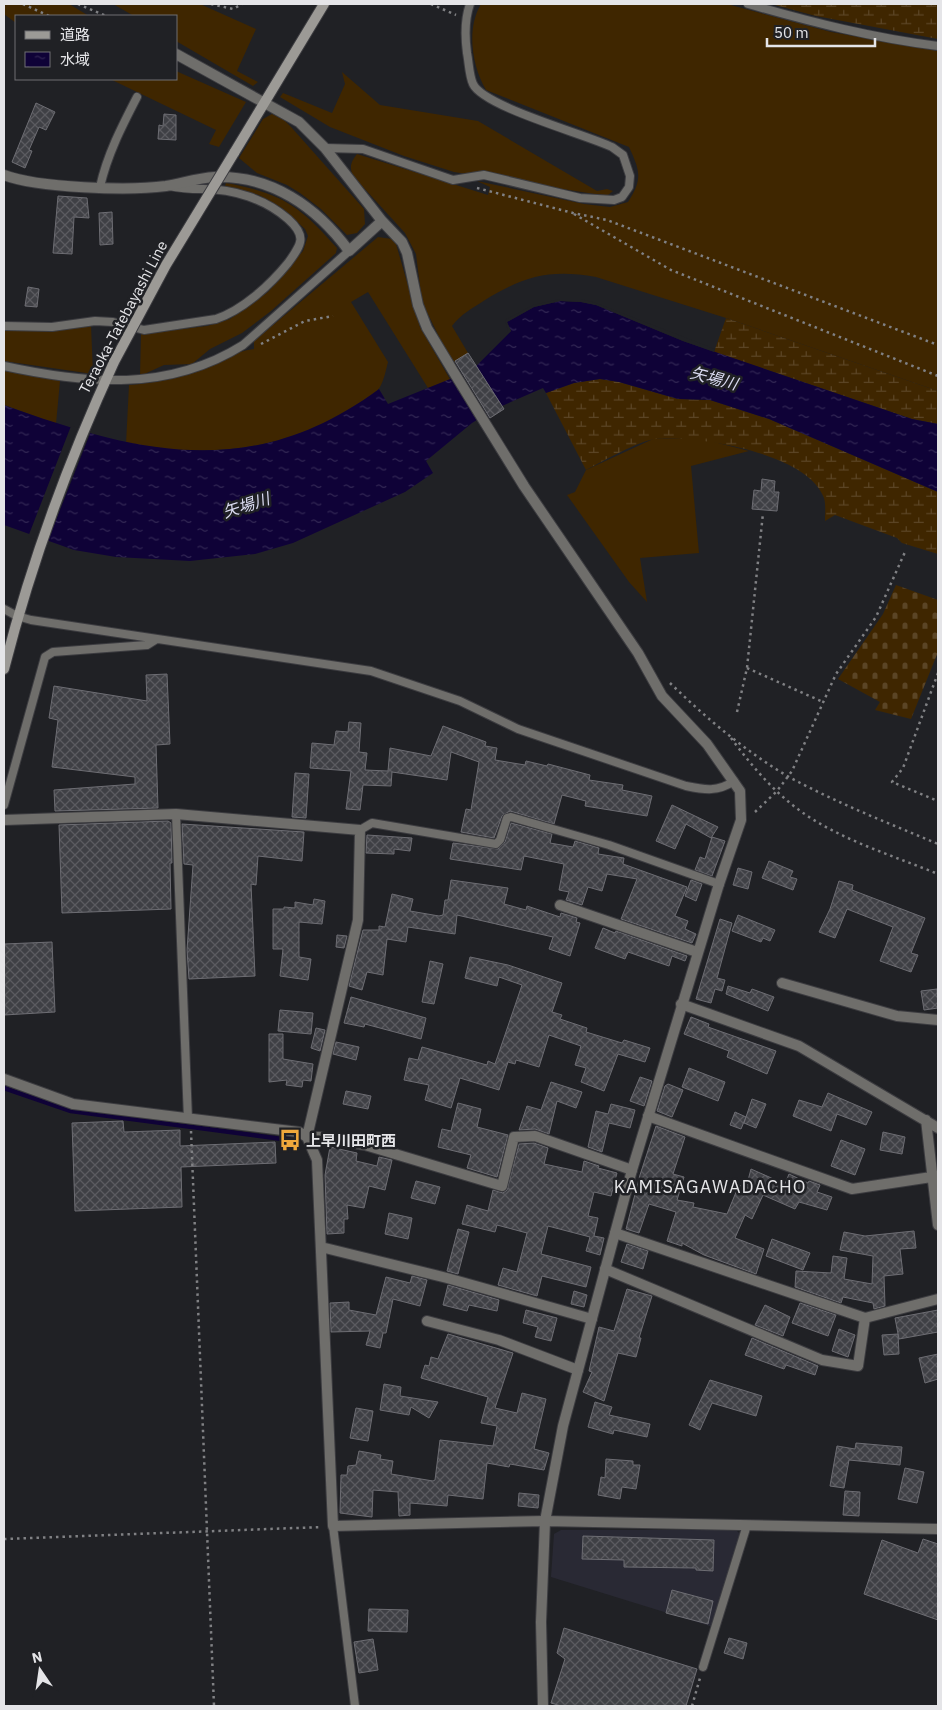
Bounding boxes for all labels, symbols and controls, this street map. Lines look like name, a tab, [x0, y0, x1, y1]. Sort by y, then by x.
legend	[15, 15, 178, 80]
scale bar	[767, 15, 874, 47]
text: 50 m	[774, 23, 809, 42]
text: 道路	[60, 25, 90, 44]
text: 水域	[60, 50, 90, 69]
street label: Teraoka-Tatebayashi Line	[75, 237, 171, 397]
water label: 矢場川	[688, 362, 742, 394]
water label: 矢場川	[220, 487, 274, 522]
bus stop icon: 上早川田町西	[277, 1127, 303, 1153]
place label: 上早川田町西	[306, 1131, 396, 1150]
district label: KAMISAGAWADACHO	[614, 1175, 806, 1198]
north arrow	[15, 1645, 65, 1695]
text: N	[30, 1647, 44, 1667]

